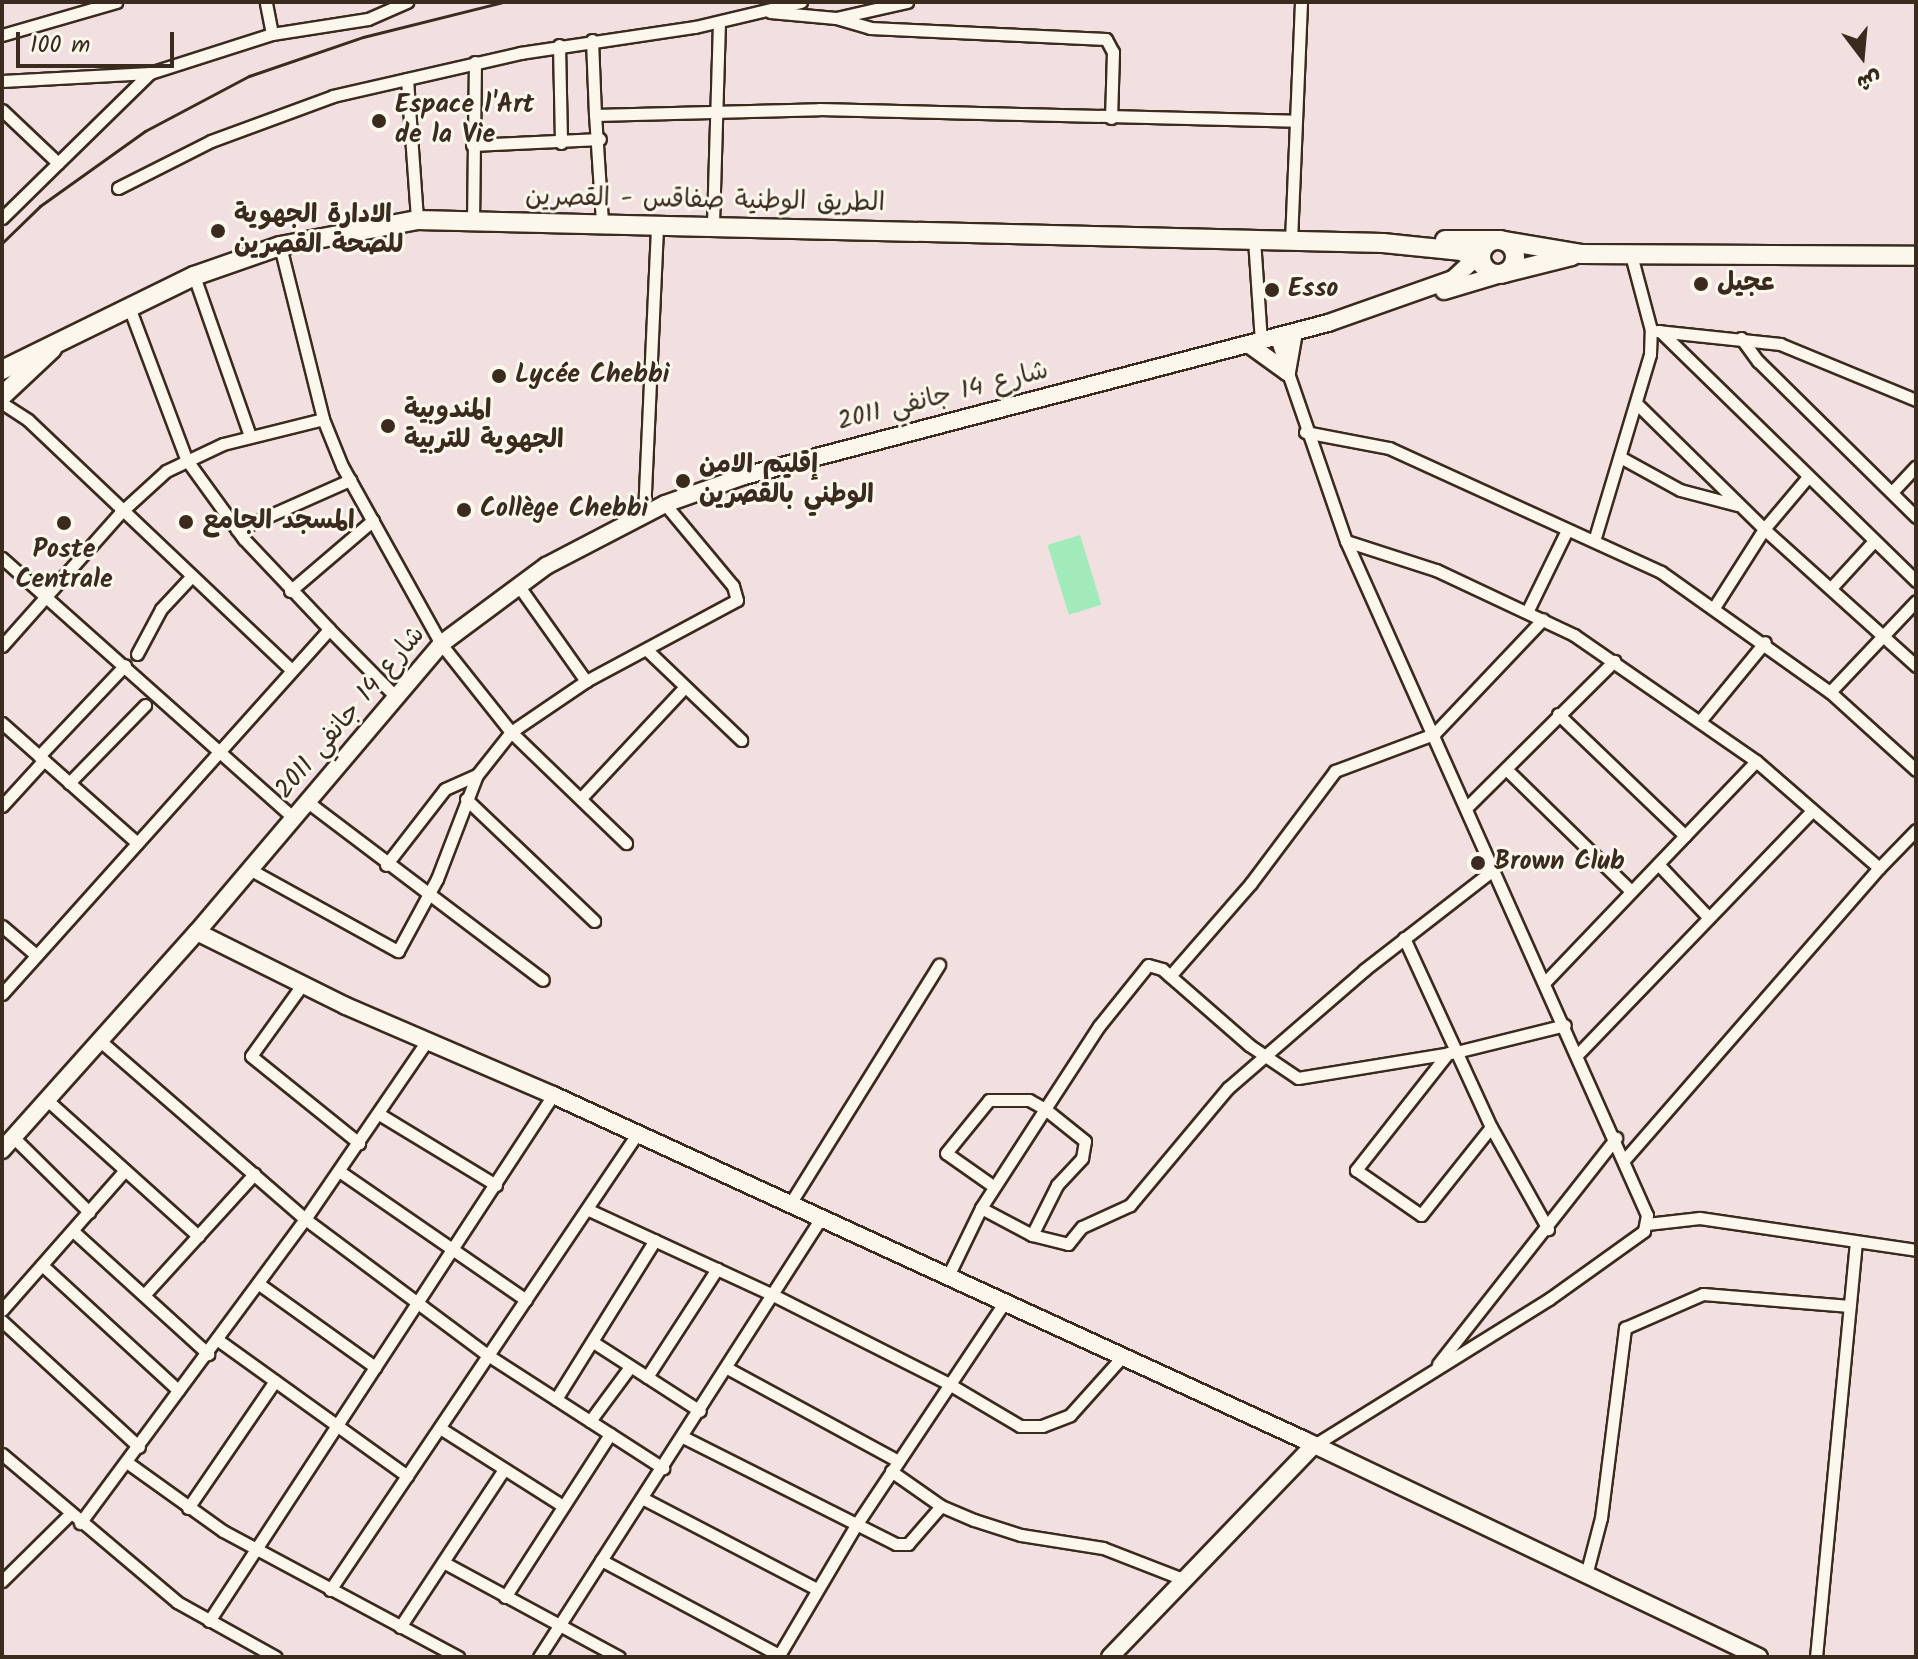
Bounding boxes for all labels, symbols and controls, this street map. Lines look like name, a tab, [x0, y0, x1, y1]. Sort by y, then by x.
scale bar	[20, 16, 178, 66]
north arrow	[1822, 16, 1902, 96]
text: 100 m	[30, 26, 90, 65]
text: ش	[1852, 59, 1885, 100]
place label: Espace l'Art de la Vie	[395, 90, 534, 152]
marker: Espace l'Art de la Vie	[370, 112, 388, 130]
street label: الطريق الوطنية صفاقس - القصرين	[525, 182, 885, 220]
place label: الادارة الجهوية للصحة القصرين	[234, 200, 403, 262]
marker: الادارة الجهوية للصحة القصرين	[209, 222, 227, 240]
place label: عجيل	[1717, 268, 1774, 300]
place label: Esso	[1288, 274, 1338, 306]
marker: عجيل	[1692, 275, 1710, 293]
marker: Esso	[1263, 281, 1281, 299]
street label: شارع 14 جانفي 2011	[834, 356, 1052, 438]
place label: Lycée Chebbi	[515, 360, 670, 392]
marker: Lycée Chebbi	[490, 367, 508, 385]
place label: المندوبية الجهوية للتربية	[404, 395, 564, 456]
marker: المندوبية الجهوية للتربية	[379, 417, 397, 435]
place label: إقليم الامن الوطني بالقصرين	[699, 450, 874, 512]
marker: إقليم الامن الوطني بالقصرين	[674, 472, 692, 490]
place label: Collège Chebbi	[480, 494, 648, 526]
marker: Collège Chebbi	[455, 501, 473, 519]
place label: المسجد الجامع	[202, 506, 355, 538]
marker: المسجد الجامع	[177, 513, 195, 531]
marker: Poste Centrale	[55, 514, 73, 532]
place label: Poste Centrale	[15, 535, 113, 596]
street label: شارع 14 جانفي 2011	[270, 620, 432, 806]
place label: Brown Club	[1494, 847, 1625, 879]
marker: Brown Club	[1469, 854, 1487, 872]

